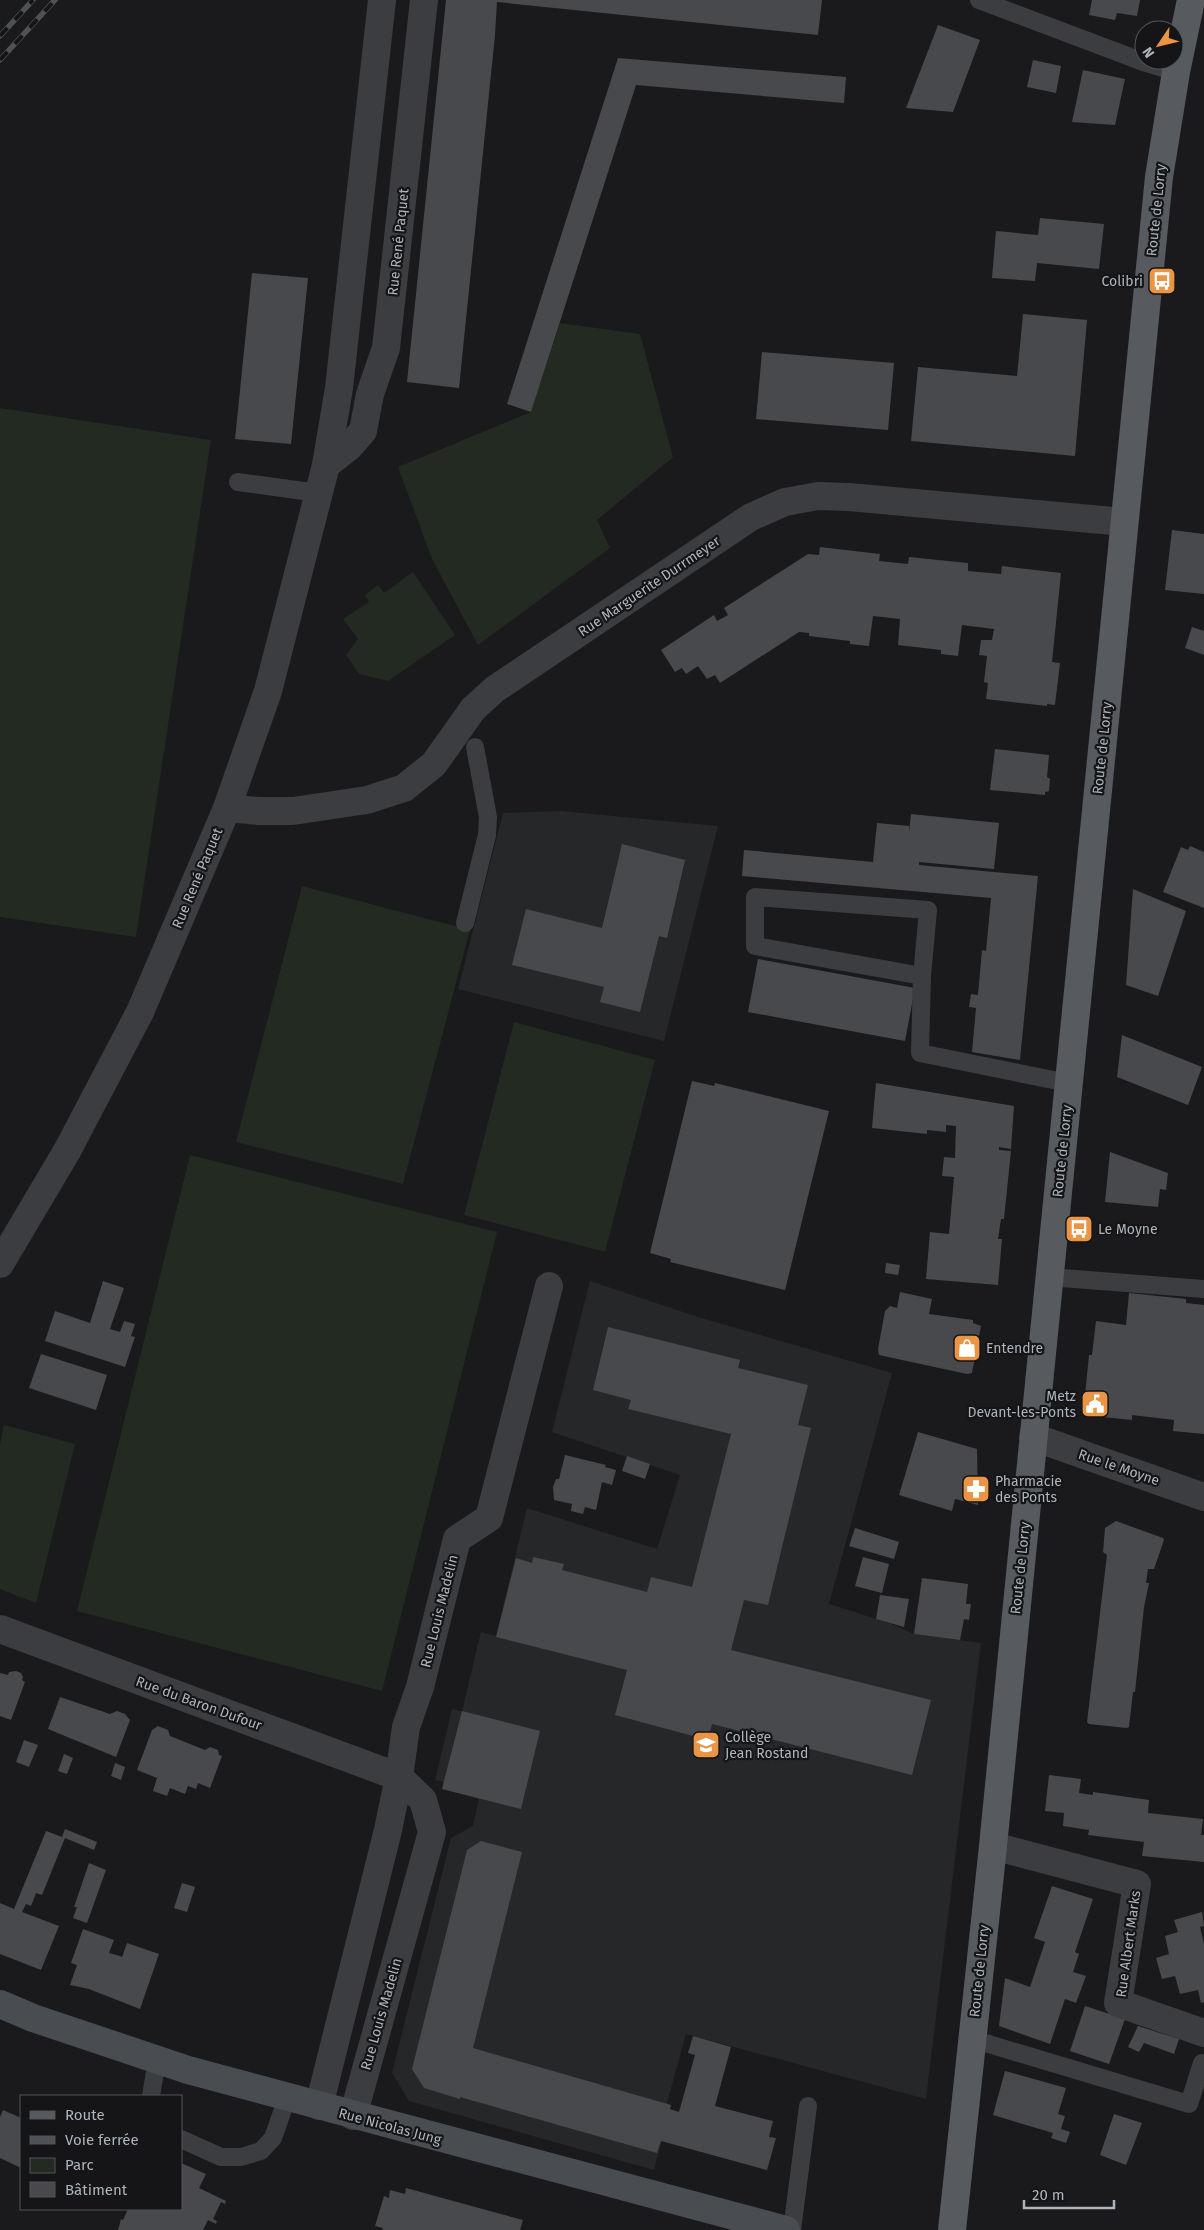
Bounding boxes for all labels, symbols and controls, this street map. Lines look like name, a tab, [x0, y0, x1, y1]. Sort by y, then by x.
north arrow	[1134, 20, 1184, 70]
text: N	[1139, 43, 1158, 61]
street label: Route de Lorry	[1143, 163, 1170, 257]
street label: Rue René Paquet	[384, 187, 413, 296]
bus stop icon: Colibri	[1147, 266, 1177, 296]
place label: Colibri	[1102, 273, 1143, 290]
street label: Rue Marguerite Durrmeyer	[575, 532, 724, 640]
street label: Route de Lorry	[1089, 701, 1116, 795]
street label: Rue René Paquet	[169, 824, 227, 931]
street label: Route de Lorry	[1049, 1104, 1076, 1198]
bus stop icon: Le Moyne	[1064, 1214, 1094, 1244]
place label: Le Moyne	[1098, 1221, 1158, 1238]
shop icon: Entendre	[952, 1333, 982, 1363]
place label: Entendre	[986, 1340, 1043, 1357]
place label: Metz Devant-les-Ponts	[967, 1388, 1076, 1421]
public building icon: Metz Devant-les-Ponts	[1080, 1389, 1110, 1419]
street label: Rue le Moyne	[1076, 1446, 1162, 1489]
place label: Pharmacie des Ponts	[995, 1473, 1062, 1506]
pharmacy icon: Pharmacie des Ponts	[961, 1474, 991, 1504]
street label: Route de Lorry	[1007, 1521, 1034, 1615]
street label: Rue Louis Madelin	[417, 1553, 462, 1669]
street label: Rue du Baron Dufour	[134, 1673, 265, 1734]
place label: Collège Jean Rostand	[725, 1729, 808, 1762]
school or university icon: Collège Jean Rostand	[691, 1730, 721, 1760]
street label: Rue Albert Marks	[1113, 1889, 1144, 1999]
street label: Route de Lorry	[966, 1924, 993, 2018]
street label: Rue Louis Madelin	[357, 1956, 406, 2072]
legend	[20, 2095, 182, 2210]
street label: Rue Nicolas Jung	[337, 2105, 444, 2149]
text: Route	[65, 2106, 105, 2124]
text: Voie ferrée	[65, 2131, 139, 2149]
text: Parc	[65, 2156, 94, 2174]
scale bar	[1024, 2178, 1114, 2210]
text: Bâtiment	[65, 2181, 128, 2199]
text: 20 m	[1032, 2186, 1065, 2204]

